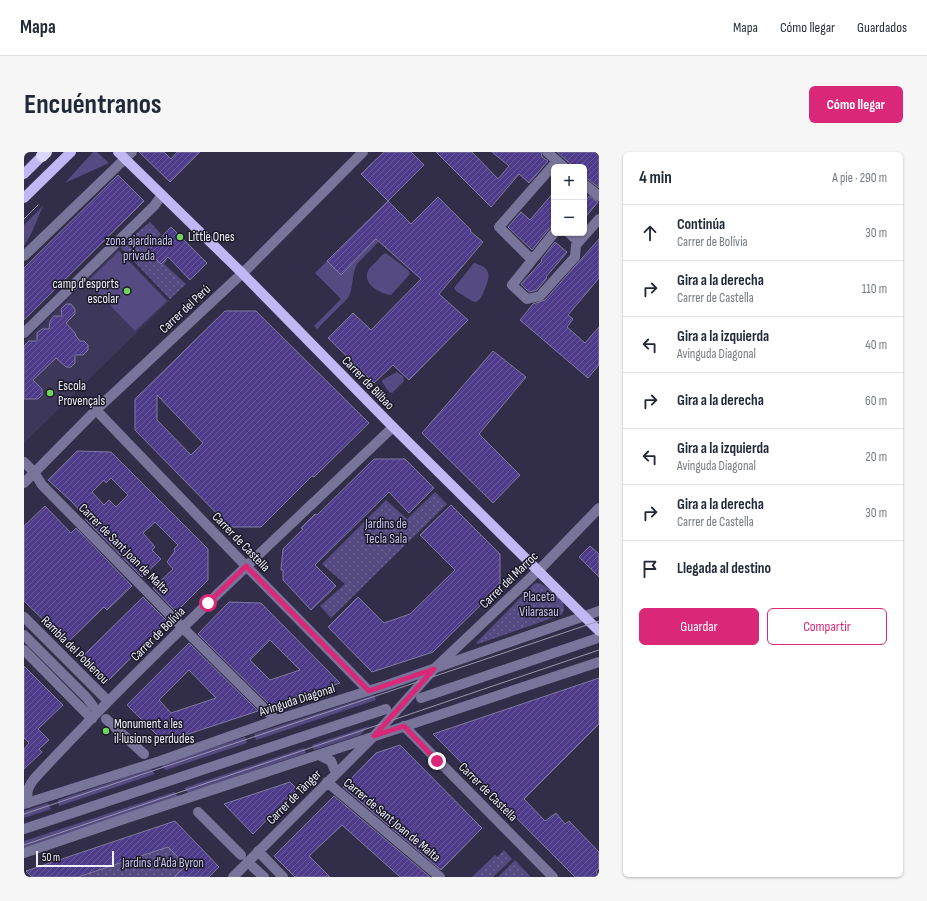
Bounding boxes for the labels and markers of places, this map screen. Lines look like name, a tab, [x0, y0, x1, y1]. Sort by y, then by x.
place label: Little Ones	[188, 229, 235, 245]
marker: Little Ones	[175, 232, 185, 242]
place label: camp d'esports escolar	[53, 276, 119, 307]
marker: camp d'esports escolar	[122, 286, 132, 296]
place label: Escola Provençals	[58, 378, 105, 409]
marker: Escola Provençals	[45, 388, 55, 398]
place label: Monument a les il·lusions perdudes	[114, 716, 195, 747]
marker: Monument a les il·lusions perdudes	[101, 726, 111, 736]

